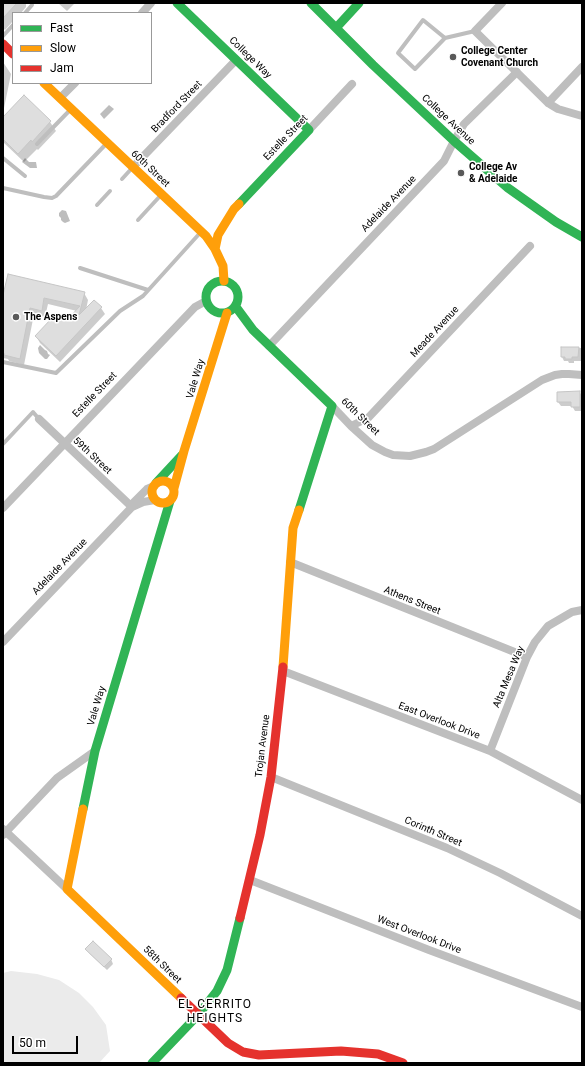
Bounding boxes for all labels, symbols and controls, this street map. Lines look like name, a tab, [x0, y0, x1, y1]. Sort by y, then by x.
legend	[12, 12, 152, 84]
text: Fast	[50, 21, 73, 35]
street label: College Way	[226, 35, 274, 81]
text: Slow	[50, 41, 76, 55]
place label: College Center Covenant Church	[461, 45, 538, 68]
marker: College Center Covenant Church	[448, 52, 458, 62]
text: Jam	[50, 61, 74, 75]
street label: Bradford Street	[149, 79, 205, 135]
street label: College Avenue	[419, 92, 477, 148]
street label: Estelle Street	[261, 113, 311, 163]
street label: 60th Street	[128, 148, 172, 190]
place label: College Av & Adelaide	[469, 161, 517, 184]
marker: College Av & Adelaide	[456, 168, 466, 178]
street label: Adelaide Avenue	[359, 173, 419, 235]
street label: Meade Avenue	[408, 304, 462, 360]
place label: The Aspens	[24, 311, 77, 323]
marker: The Aspens	[11, 312, 21, 322]
street label: Vale Way	[184, 358, 208, 400]
street label: Estelle Street	[70, 370, 120, 420]
street label: 60th Street	[338, 396, 382, 438]
street label: 59th Street	[70, 435, 114, 477]
street label: Adelaide Avenue	[30, 536, 90, 598]
street label: Athens Street	[382, 584, 442, 618]
street label: Alta Mesa Way	[491, 644, 527, 710]
street label: Vale Way	[85, 685, 109, 727]
street label: East Overlook Drive	[397, 700, 481, 742]
street label: Trojan Avenue	[253, 714, 273, 778]
street label: Corinth Street	[402, 815, 464, 849]
street label: West Overlook Drive	[375, 913, 463, 957]
street label: 58th Street	[140, 944, 184, 986]
district label: EL CERRITO HEIGHTS	[178, 998, 252, 1026]
scale bar	[14, 1028, 80, 1054]
text: 50 m	[19, 1036, 46, 1050]

